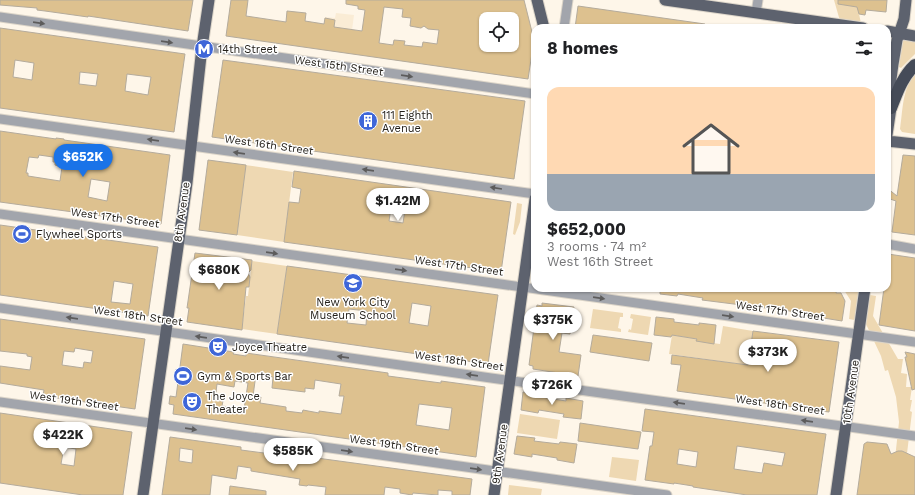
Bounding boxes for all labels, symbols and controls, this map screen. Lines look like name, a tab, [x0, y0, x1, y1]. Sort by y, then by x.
map controls	[479, 12, 519, 52]
button: locate	[479, 12, 519, 52]
one-way arrow	[33, 20, 45, 26]
icon: filters	[853, 37, 875, 59]
metro station icon: 14th Street	[193, 38, 215, 60]
text: 8 homes	[547, 38, 618, 58]
one-way arrow	[161, 39, 173, 45]
place label: 14th Street	[218, 43, 278, 56]
street label: West 15th Street	[294, 53, 385, 79]
one-way arrow	[401, 73, 413, 79]
place label: 111 Eighth Avenue	[382, 109, 433, 135]
building icon: 111 Eighth Avenue	[357, 110, 379, 132]
icon: home	[675, 113, 747, 185]
street label: West 16th Street	[224, 132, 315, 158]
one-way arrow	[147, 137, 159, 143]
pin: $652K	[55, 144, 111, 178]
text: $652K	[63, 149, 103, 164]
one-way arrow	[233, 150, 245, 156]
one-way arrow	[362, 167, 374, 173]
street label: 8th Avenue	[171, 181, 193, 243]
one-way arrow	[490, 185, 503, 191]
pin: $1.42M	[365, 188, 431, 222]
text: $1.42M	[375, 193, 421, 208]
street label: West 17th Street	[70, 205, 160, 231]
text: $652,000	[547, 219, 626, 239]
sports icon: Flywheel Sports	[11, 223, 33, 245]
place label: Flywheel Sports	[36, 228, 122, 241]
text: 3 rooms · 74 m²	[547, 239, 646, 254]
one-way arrow	[266, 250, 278, 256]
street label: West 17th Street	[414, 253, 504, 279]
text: West 16th Street	[547, 254, 653, 269]
pin: $680K	[191, 257, 247, 291]
text: $680K	[198, 262, 240, 277]
one-way arrow	[395, 267, 407, 273]
school or university icon: New York City Museum School	[342, 272, 364, 294]
one-way arrow	[593, 295, 605, 301]
place label: New York City Museum School	[310, 296, 397, 322]
street label: West 17th Street	[735, 298, 825, 324]
street label: West 18th Street	[93, 303, 184, 329]
pin: $375K	[525, 307, 581, 341]
text: $375K	[533, 312, 573, 327]
one-way arrow	[722, 313, 734, 319]
one-way arrow	[66, 315, 78, 321]
one-way arrow	[195, 334, 207, 340]
theatre icon: Joyce Theatre	[207, 336, 229, 358]
pin: $373K	[740, 339, 796, 373]
place label: Joyce Theatre	[232, 341, 307, 354]
text: $373K	[748, 344, 788, 359]
street label: West 18th Street	[414, 348, 505, 374]
one-way arrow	[337, 354, 350, 360]
street label: 10th Avenue	[840, 359, 862, 425]
sports icon: Gym & Sports Bar	[172, 365, 194, 387]
place label: Gym & Sports Bar	[197, 370, 293, 383]
one-way arrow	[466, 372, 478, 378]
pin: $726K	[524, 372, 580, 406]
text: $726K	[531, 377, 573, 392]
street label: West 19th Street	[29, 388, 120, 414]
place label: The Joyce Theater	[206, 390, 260, 416]
theatre icon: The Joyce Theater	[181, 391, 203, 413]
street label: West 18th Street	[735, 392, 826, 418]
one-way arrow	[673, 400, 685, 406]
one-way arrow	[801, 417, 814, 424]
pin: $422K	[35, 422, 91, 456]
street label: 9th Avenue	[489, 423, 511, 485]
one-way arrow	[185, 426, 197, 433]
text: $422K	[42, 427, 84, 442]
street label: West 19th Street	[349, 432, 440, 458]
pin: $585K	[265, 438, 321, 472]
text: $585K	[273, 443, 313, 458]
one-way arrow	[341, 448, 353, 454]
one-way arrow	[470, 466, 482, 472]

